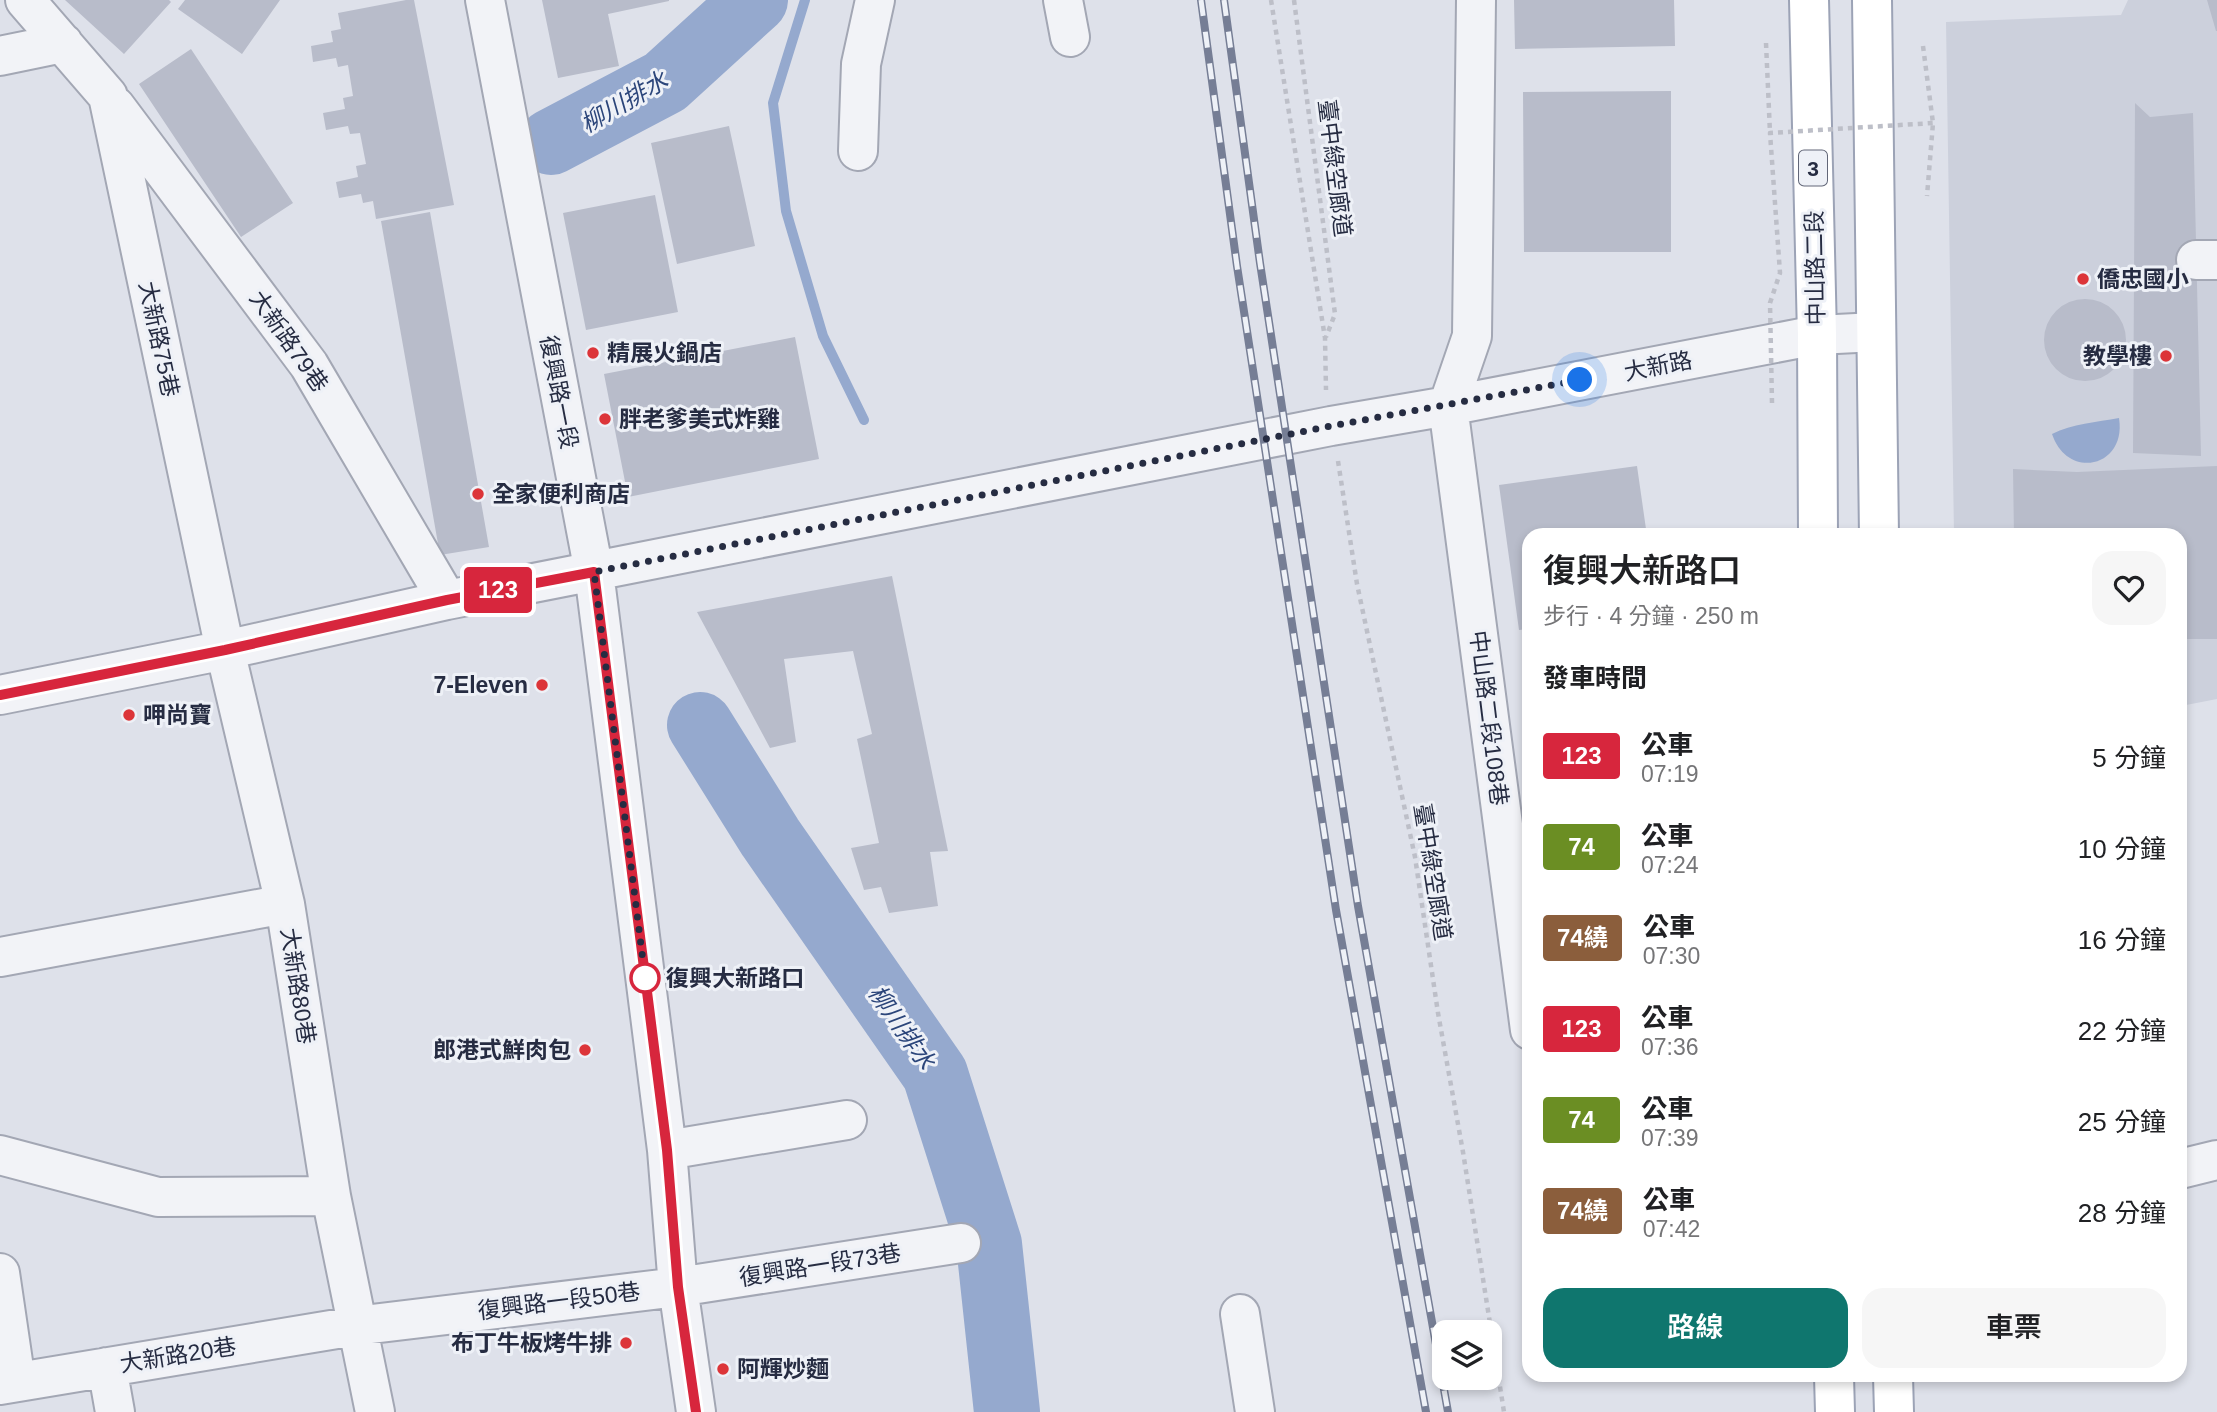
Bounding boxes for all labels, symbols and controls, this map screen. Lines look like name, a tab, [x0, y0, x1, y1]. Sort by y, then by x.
water label: 柳川排水	[576, 66, 673, 138]
street label: 臺中綠空廊道	[1314, 98, 1356, 238]
road number: 3	[1799, 150, 1827, 186]
street label: 中山路二段	[1801, 210, 1829, 326]
place label: 僑忠國小	[2097, 266, 2189, 292]
marker: 僑忠國小	[2075, 271, 2091, 287]
street label: 大新路75巷	[134, 279, 184, 399]
street label: 大新路79巷	[245, 285, 333, 397]
street label: 復興路一段	[535, 333, 583, 451]
place label: 精展火鍋店	[607, 340, 722, 366]
place label: 教學樓	[2083, 343, 2152, 369]
marker: 精展火鍋店	[585, 345, 601, 361]
street label: 大新路	[1622, 347, 1694, 385]
marker: 教學樓	[2158, 348, 2174, 364]
your location	[1562, 362, 1597, 397]
place label: 胖老爹美式炸雞	[619, 406, 780, 432]
marker: 胖老爹美式炸雞	[597, 411, 613, 427]
place label: 全家便利商店	[492, 481, 630, 507]
marker: 全家便利商店	[470, 486, 486, 502]
button: heart	[2092, 551, 2166, 625]
text: 復興大新路口	[1543, 552, 1741, 589]
line badge: 123	[458, 567, 538, 613]
text: 123	[478, 576, 518, 603]
text: 步行 · 4 分鐘 · 250 m	[1543, 603, 1759, 629]
street label: 中山路二段108巷	[1465, 629, 1513, 807]
text: 發車時間	[1543, 663, 1647, 693]
place label: 7-Eleven	[433, 672, 528, 698]
marker: 7-Eleven	[534, 677, 550, 693]
place label: 呷尚寶	[143, 702, 212, 728]
marker: 呷尚寶	[121, 707, 137, 723]
text: 公車	[1641, 730, 1693, 760]
text: 123	[1561, 742, 1602, 769]
text: 5 分鐘	[2092, 743, 2166, 773]
text: 07:19	[1641, 761, 1699, 787]
street label: 臺中綠空廊道	[1409, 802, 1457, 942]
text: 公車	[1641, 821, 1693, 851]
text: 74	[1568, 833, 1595, 860]
text: 10 分鐘	[2078, 834, 2166, 864]
text: 07:24	[1641, 852, 1699, 878]
text: 公車	[1643, 912, 1695, 942]
text: 74繞	[1557, 924, 1608, 951]
text: 16 分鐘	[2078, 925, 2166, 955]
street label: 大新路80巷	[276, 926, 320, 1046]
text: 07:30	[1643, 943, 1700, 969]
marker: 復興大新路口	[630, 963, 660, 993]
place label: 復興大新路口	[666, 965, 804, 991]
water label: 柳川排水	[863, 980, 941, 1075]
text: 公車	[1641, 1003, 1693, 1033]
text: 123	[1561, 1015, 1602, 1042]
text: 22 分鐘	[2078, 1016, 2166, 1046]
text: 07:36	[1641, 1034, 1699, 1060]
place label: 郎港式鮮肉包	[433, 1037, 571, 1063]
marker: 郎港式鮮肉包	[577, 1042, 593, 1058]
text: 公車	[1641, 1094, 1693, 1124]
text: 74	[1568, 1106, 1595, 1133]
text: 25 分鐘	[2078, 1107, 2166, 1137]
text: 07:39	[1641, 1125, 1699, 1151]
text: 公車	[1643, 1185, 1695, 1215]
text: 74繞	[1557, 1197, 1608, 1224]
text: 28 分鐘	[2078, 1198, 2166, 1228]
text: 07:42	[1643, 1216, 1700, 1242]
street label: 復興路一段73巷	[737, 1239, 903, 1291]
street label: 復興路一段50巷	[476, 1278, 642, 1324]
button: 路線	[1543, 1288, 1848, 1368]
button: 車票	[1862, 1288, 2166, 1368]
map controls	[1432, 1320, 1502, 1390]
button: layers	[1432, 1320, 1502, 1390]
place label: 布丁牛板烤牛排	[451, 1330, 612, 1356]
street label: 大新路20巷	[118, 1333, 238, 1377]
marker: 布丁牛板烤牛排	[618, 1335, 634, 1351]
place label: 阿輝炒麵	[737, 1356, 829, 1382]
marker: 阿輝炒麵	[715, 1361, 731, 1377]

